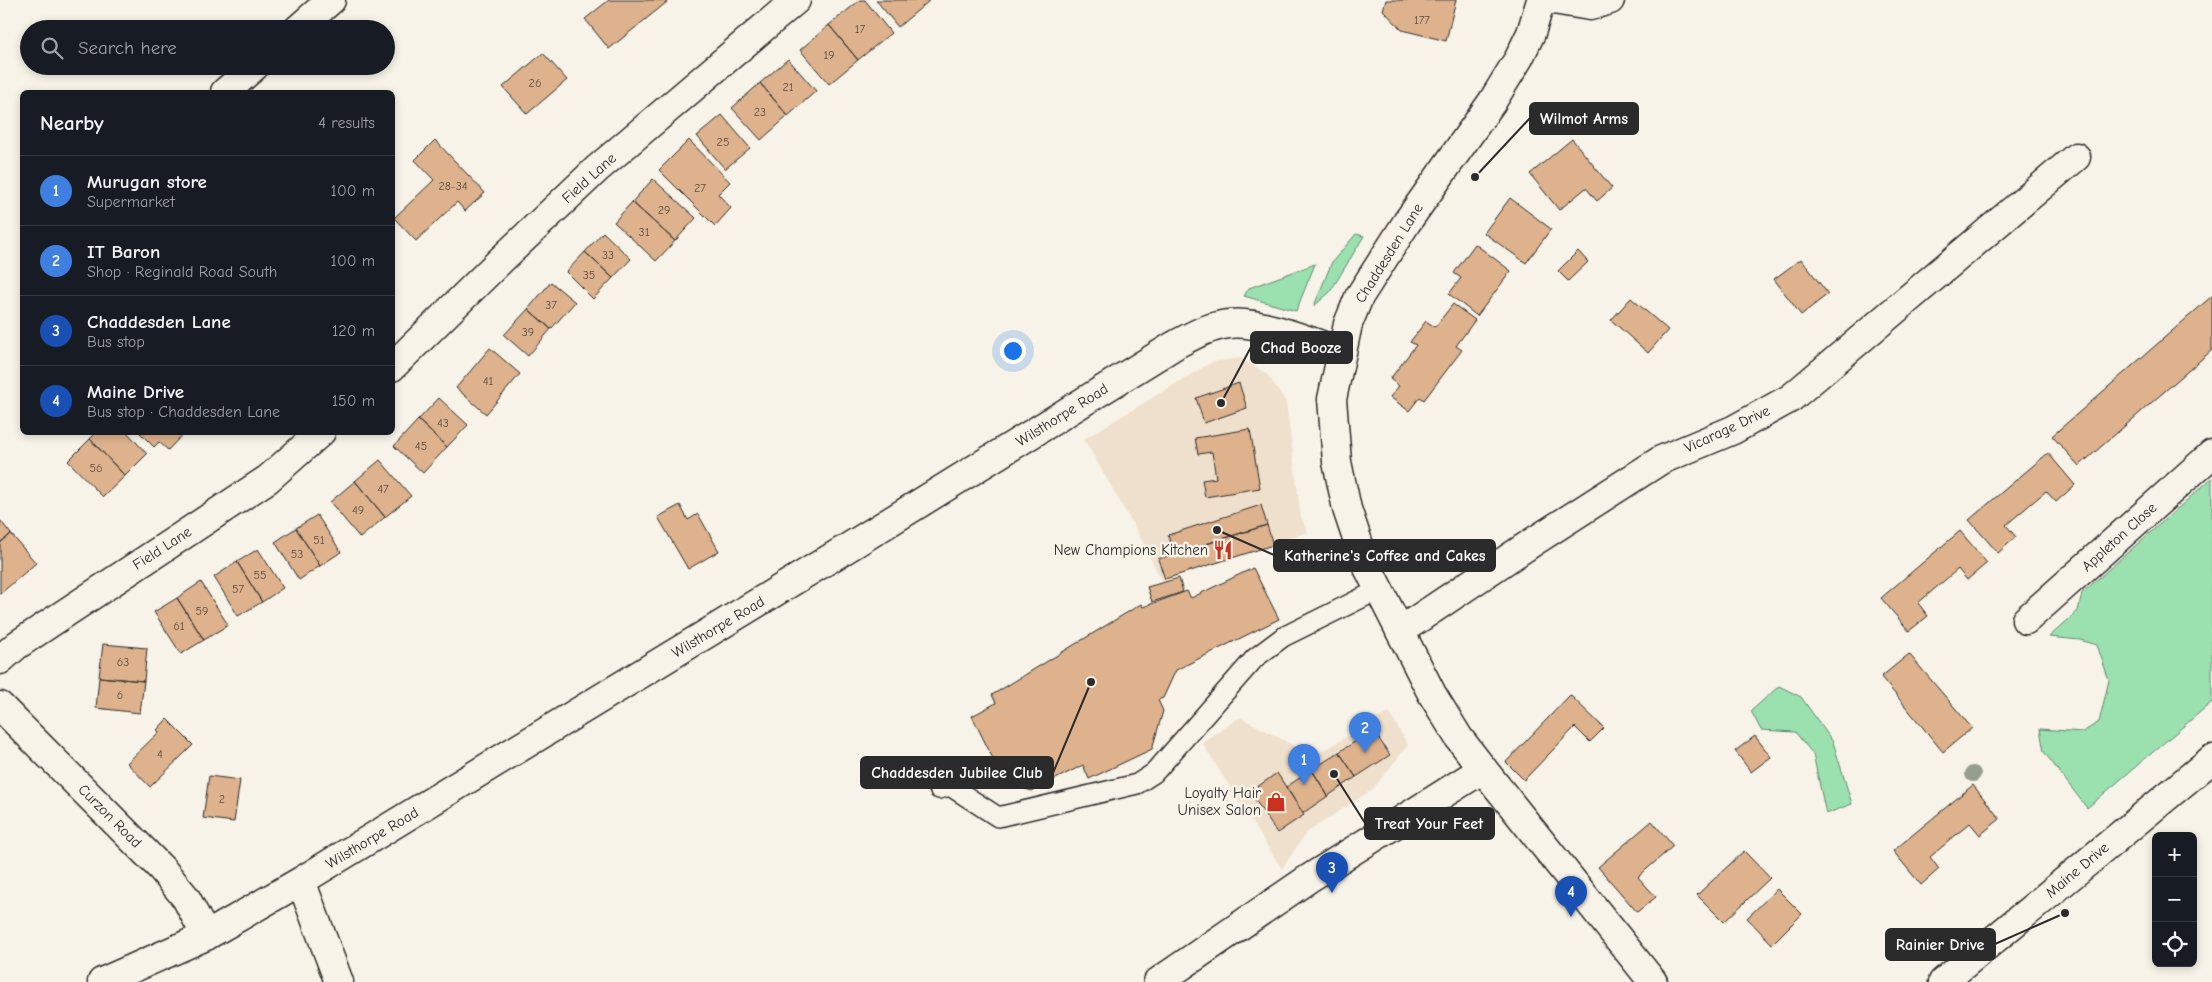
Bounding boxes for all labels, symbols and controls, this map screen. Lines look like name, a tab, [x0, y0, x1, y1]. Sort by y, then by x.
house number: 177	[1414, 13, 1430, 27]
search box	[20, 20, 395, 75]
house number: 17	[855, 22, 866, 36]
icon: search	[38, 34, 66, 62]
text: Search here	[78, 37, 177, 59]
house number: 19	[823, 48, 835, 62]
house number: 26	[529, 76, 541, 90]
house number: 21	[782, 80, 794, 94]
callout: Wilmot Arms	[1530, 103, 1638, 134]
house number: 23	[754, 105, 766, 119]
text: Wilmot Arms	[1540, 110, 1628, 128]
text: Nearby	[40, 111, 104, 135]
text: 4 results	[318, 114, 375, 132]
house number: 25	[717, 135, 729, 149]
street label: Field Lane	[558, 149, 620, 207]
text: Murugan store	[87, 171, 207, 193]
house number: 28-34	[438, 179, 468, 193]
house number: 27	[694, 181, 706, 195]
text: 1	[53, 182, 59, 200]
text: 100 m	[331, 182, 375, 200]
text: Supermarket	[87, 193, 175, 211]
street label: Chaddesden Lane	[1351, 199, 1427, 306]
house number: 29	[658, 203, 670, 217]
house number: 31	[639, 225, 650, 239]
text: IT Baron	[87, 241, 160, 263]
house number: 33	[602, 248, 614, 262]
text: 2	[52, 252, 60, 270]
text: 100 m	[331, 252, 375, 270]
text: Shop · Reginald Road South	[87, 263, 277, 281]
house number: 35	[583, 268, 595, 282]
house number: 37	[545, 298, 557, 312]
text: Chaddesden Lane	[87, 311, 231, 333]
text: 3	[52, 322, 60, 340]
text: 120 m	[332, 322, 375, 340]
house number: 39	[522, 325, 534, 339]
callout: Chad Booze	[1251, 332, 1352, 363]
text: Bus stop	[87, 333, 145, 351]
your location	[1000, 338, 1026, 364]
text: Chad Booze	[1261, 339, 1341, 357]
house number: 41	[483, 374, 494, 388]
street label: Wilsthorpe Road	[1013, 380, 1111, 450]
text: Maine Drive	[87, 381, 184, 403]
text: 4	[52, 392, 60, 410]
text: 150 m	[332, 392, 375, 410]
street label: Vicarage Drive	[1681, 401, 1773, 457]
text: Bus stop · Chaddesden Lane	[87, 403, 280, 421]
house number: 43	[437, 416, 449, 430]
house number: 45	[415, 439, 427, 453]
house number: 56	[89, 461, 103, 475]
house number: 47	[377, 482, 389, 496]
street label: Appleton Close	[2078, 498, 2161, 575]
house number: 49	[352, 503, 364, 517]
street label: Field Lane	[129, 522, 195, 574]
house number: 51	[313, 533, 325, 547]
restaurant icon: New Champions Kitchen	[1212, 539, 1234, 561]
callout: Katherine's Coffee and Cakes	[1274, 540, 1495, 571]
place label: New Champions Kitchen	[1054, 541, 1208, 559]
house number: 53	[291, 547, 303, 561]
text: Katherine's Coffee and Cakes	[1284, 547, 1486, 565]
house number: 55	[253, 568, 267, 582]
house number: 57	[232, 582, 244, 596]
street label: Wilsthorpe Road	[668, 592, 768, 662]
house number: 59	[196, 604, 208, 618]
house number: 61	[173, 619, 185, 633]
house number: 63	[117, 655, 129, 669]
house number: 6	[117, 688, 123, 702]
pin: 2	[1349, 712, 1381, 753]
pin: 1	[1288, 744, 1320, 785]
house number: 4	[157, 747, 163, 761]
callout: Chaddesden Jubilee Club	[861, 757, 1053, 788]
text: Chaddesden Jubilee Club	[871, 764, 1043, 782]
street label: Curzon Road	[74, 780, 146, 852]
place label: Loyalty Hair Unisex Salon	[1178, 784, 1261, 819]
shop icon: Loyalty Hair Unisex Salon	[1265, 791, 1287, 813]
house number: 2	[219, 792, 225, 806]
street label: Wilsthorpe Road	[322, 803, 422, 873]
callout: Treat Your Feet	[1365, 808, 1494, 839]
text: Treat Your Feet	[1375, 815, 1484, 833]
map controls	[2152, 832, 2197, 967]
button: +	[2152, 832, 2197, 877]
street label: Maine Drive	[2042, 838, 2113, 902]
pin: 3	[1316, 852, 1348, 893]
pin: 4	[1555, 876, 1587, 917]
button: −	[2152, 877, 2197, 922]
button: locate	[2152, 922, 2197, 967]
callout: Rainier Drive	[1886, 929, 1995, 960]
text: Rainier Drive	[1896, 936, 1984, 954]

